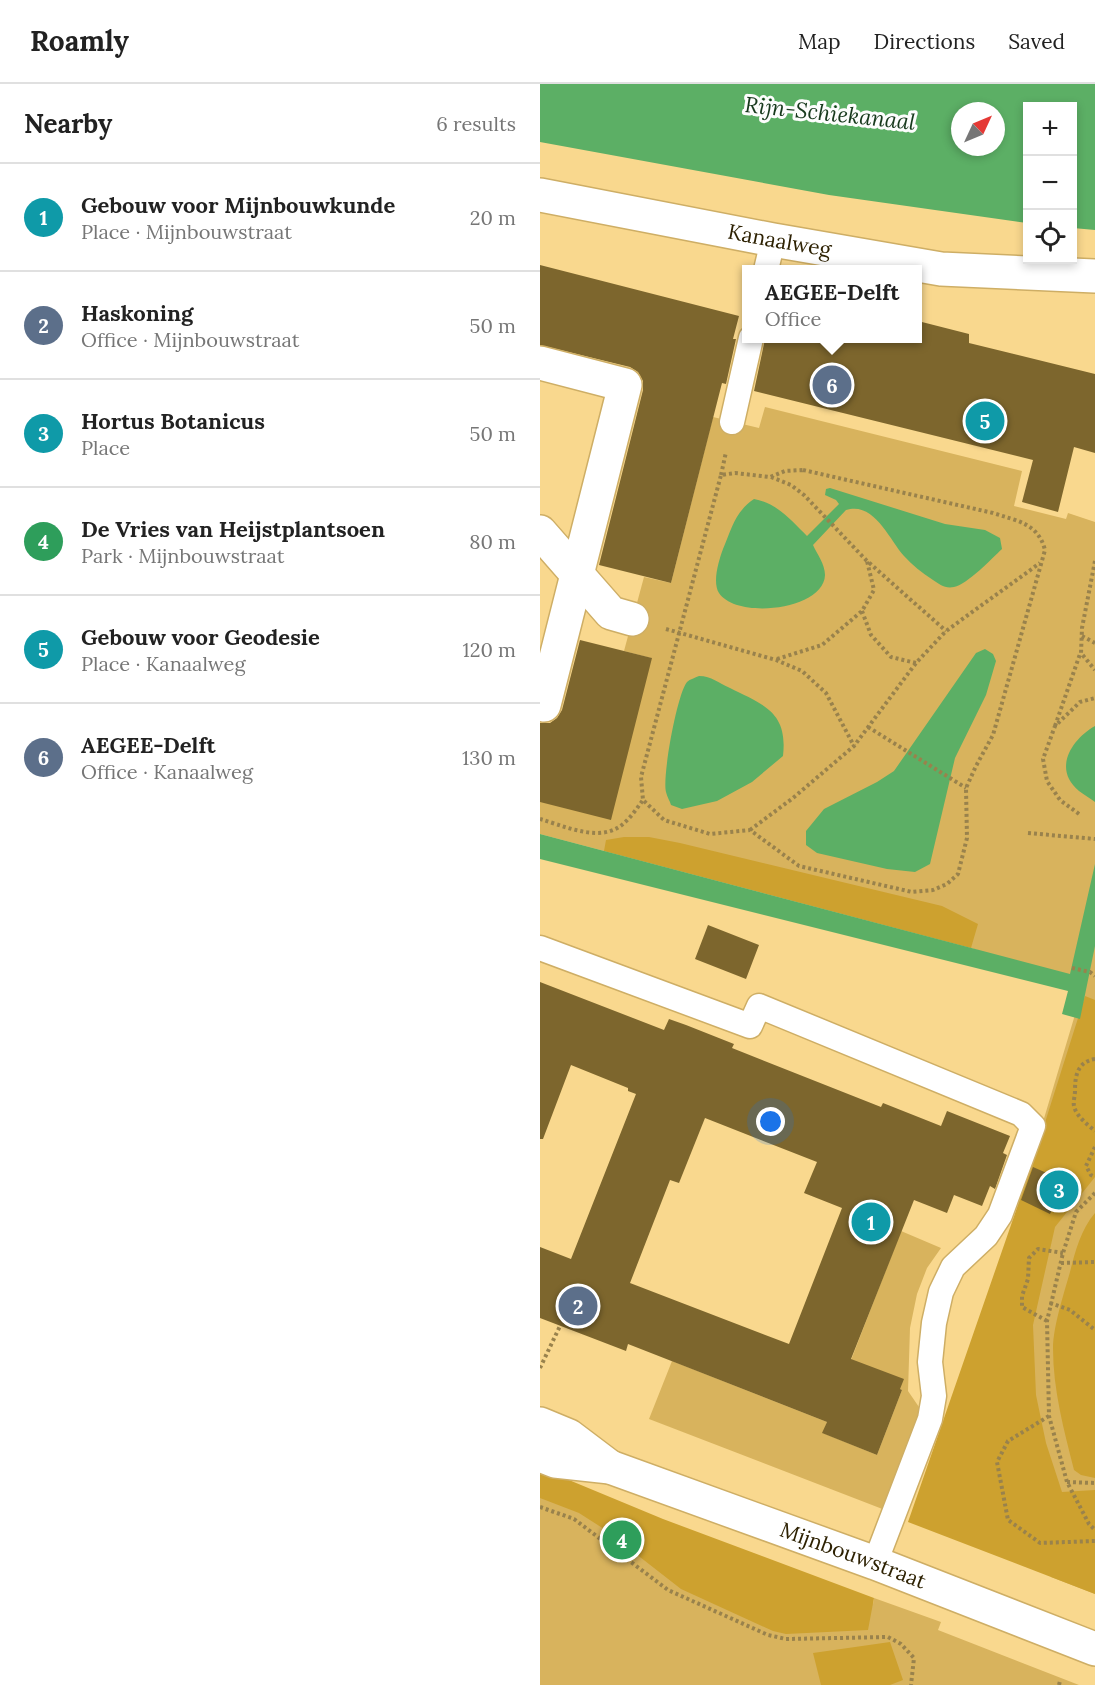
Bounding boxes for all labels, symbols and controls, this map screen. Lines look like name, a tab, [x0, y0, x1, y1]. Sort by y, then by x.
text: Roamly	[30, 23, 129, 59]
text: Map	[798, 28, 841, 55]
text: Directions	[874, 28, 975, 55]
text: Saved	[1008, 28, 1065, 55]
water label: Rijn-Schiekanaal	[743, 90, 917, 136]
north arrow	[951, 102, 1005, 156]
map controls	[1023, 102, 1077, 264]
button: +	[1023, 102, 1077, 156]
text: Nearby	[24, 107, 112, 140]
text: 6 results	[436, 111, 516, 136]
button: −	[1023, 156, 1077, 210]
text: Gebouw voor Mijnbouwkunde	[81, 191, 395, 219]
text: 1	[39, 205, 48, 230]
text: 20 m	[470, 205, 516, 230]
button: locate	[1023, 210, 1077, 264]
street label: Kanaalweg	[726, 218, 834, 263]
text: Place · Mijnbouwstraat	[81, 219, 292, 244]
popup	[742, 265, 922, 343]
text: AEGEE-Delft	[765, 278, 899, 306]
text: Haskoning	[81, 299, 193, 327]
text: Office	[765, 306, 821, 331]
text: 2	[38, 313, 49, 338]
text: 50 m	[470, 313, 516, 338]
text: Office · Mijnbouwstraat	[81, 327, 299, 352]
pin: 6	[812, 362, 852, 408]
pin: 5	[966, 398, 1004, 444]
text: Hortus Botanicus	[81, 407, 265, 435]
text: 3	[38, 421, 49, 446]
text: 50 m	[470, 421, 516, 446]
text: Place	[81, 435, 130, 460]
text: De Vries van Heijstplantsoen	[81, 515, 385, 543]
text: 4	[38, 529, 49, 554]
text: 80 m	[469, 529, 516, 554]
text: Park · Mijnbouwstraat	[81, 543, 284, 568]
text: Gebouw voor Geodesie	[81, 623, 320, 651]
text: 5	[38, 637, 49, 662]
text: 120 m	[462, 637, 516, 662]
text: Place · Kanaalweg	[81, 651, 245, 676]
text: AEGEE-Delft	[81, 731, 216, 759]
text: 6	[38, 745, 49, 770]
text: 130 m	[462, 745, 516, 770]
text: Office · Kanaalweg	[81, 759, 253, 784]
your location	[756, 1107, 785, 1136]
pin: 3	[1040, 1168, 1078, 1212]
pin: 1	[852, 1200, 890, 1244]
pin: 2	[558, 1284, 597, 1328]
street label: Mijnbouwstraat	[776, 1516, 931, 1595]
pin: 4	[602, 1518, 641, 1562]

